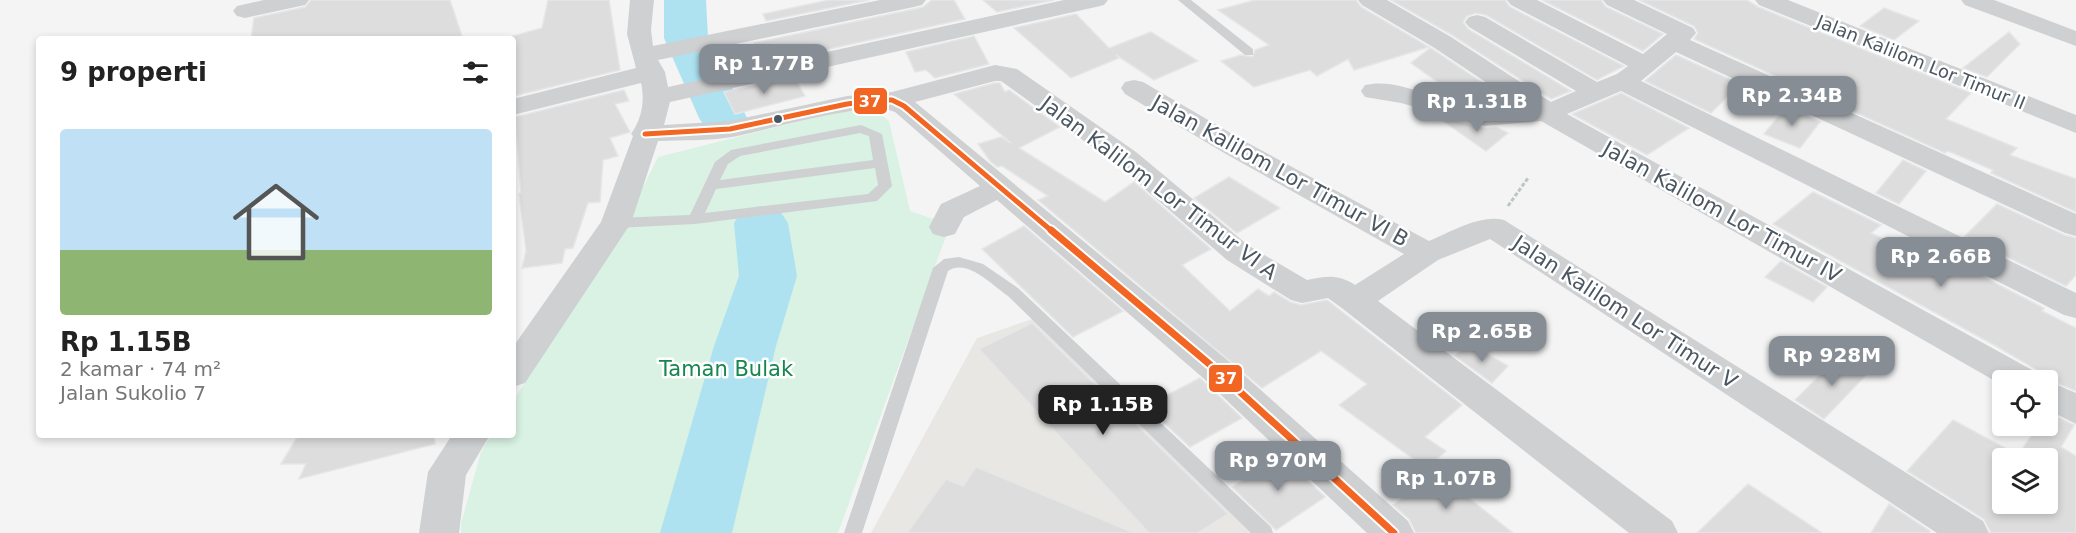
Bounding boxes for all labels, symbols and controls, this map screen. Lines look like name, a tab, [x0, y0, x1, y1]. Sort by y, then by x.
street label: Jalan Kalilom Lor Timur II	[1813, 10, 2028, 114]
pin: Rp 1.77B	[702, 44, 826, 95]
text: Rp 1.77B	[713, 51, 815, 75]
icon: filters	[459, 56, 492, 89]
text: 9 properti	[60, 57, 207, 87]
pin: Rp 2.34B	[1730, 76, 1854, 127]
pin: Rp 1.31B	[1415, 82, 1539, 133]
text: Rp 2.34B	[1741, 83, 1843, 107]
line badge: 37	[853, 87, 888, 115]
street label: Jalan Kalilom Lor Timur VI B	[1146, 89, 1413, 252]
text: Rp 1.31B	[1426, 89, 1528, 113]
street label: Jalan Kalilom Lor Timur VI A	[1035, 90, 1282, 285]
text: 37	[859, 92, 881, 111]
unlabelled marker	[772, 113, 784, 125]
street label: Jalan Kalilom Lor Timur IV	[1597, 135, 1846, 288]
icon: home	[222, 168, 330, 276]
street label: Jalan Kalilom Lor Timur V	[1507, 229, 1742, 394]
pin: Rp 2.66B	[1879, 237, 2003, 288]
text: Rp 2.66B	[1890, 244, 1992, 268]
pin: Rp 2.65B	[1420, 312, 1544, 363]
text: Rp 2.65B	[1431, 319, 1533, 343]
text: Rp 1.15B	[60, 327, 192, 357]
pin: Rp 928M	[1777, 336, 1887, 387]
text: Rp 928M	[1783, 343, 1881, 367]
text: 2 kamar · 74 m²	[60, 357, 221, 381]
park label: Taman Bulak	[658, 357, 794, 381]
line badge: 37	[1208, 364, 1243, 393]
text: 37	[1215, 369, 1237, 388]
map controls	[1992, 370, 2058, 514]
button: locate	[1992, 370, 2058, 436]
text: Jalan Sukolio 7	[60, 381, 206, 405]
pin: Rp 1.15B	[1041, 385, 1165, 436]
text: Rp 1.15B	[1052, 392, 1154, 416]
pin: Rp 970M	[1223, 441, 1333, 492]
text: Rp 970M	[1229, 448, 1327, 472]
button: layers	[1992, 448, 2058, 514]
pin: Rp 1.07B	[1384, 459, 1508, 510]
text: Rp 1.07B	[1395, 466, 1497, 490]

